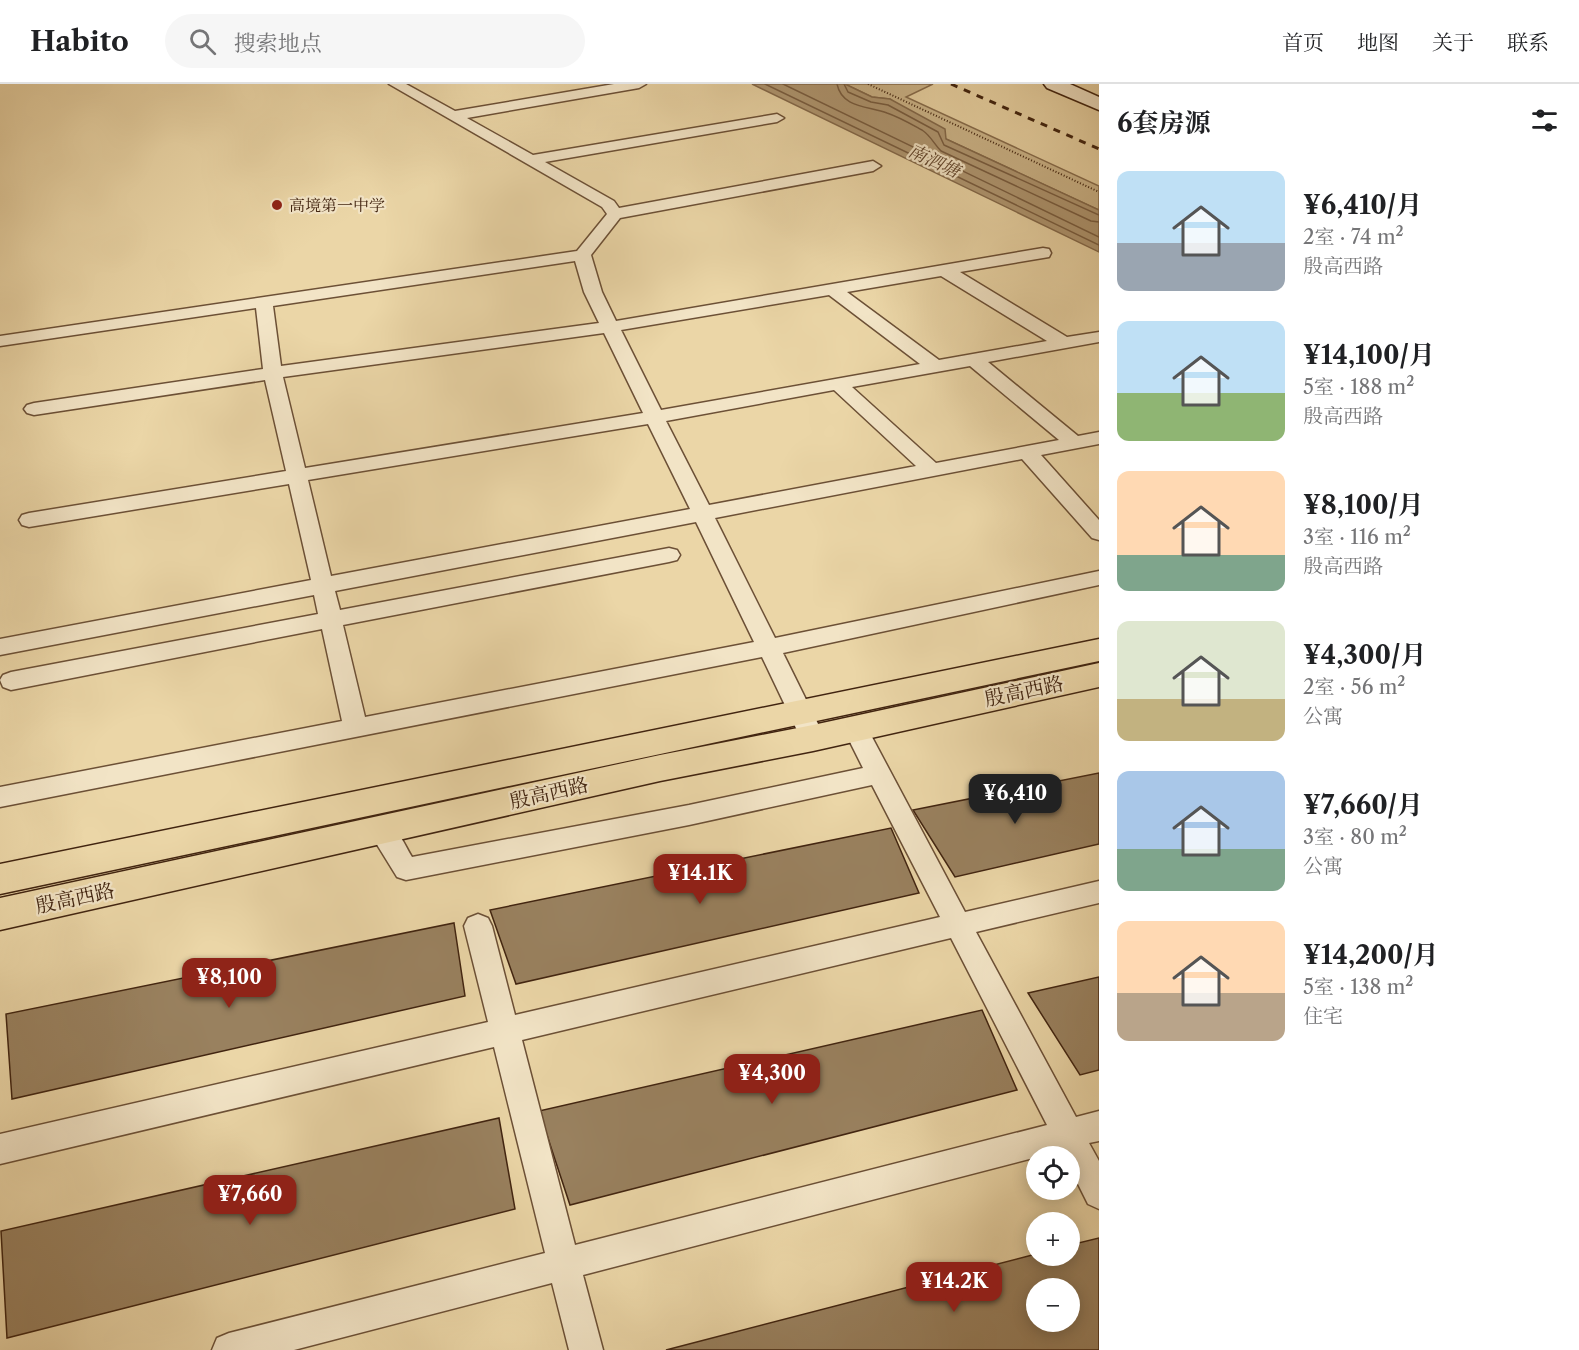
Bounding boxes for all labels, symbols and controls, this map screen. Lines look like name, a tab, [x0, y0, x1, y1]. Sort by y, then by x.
search box	[165, 14, 585, 68]
text: Habito	[30, 24, 129, 58]
icon: search	[186, 25, 219, 58]
text: 搜索地点	[234, 30, 322, 57]
text: 首页	[1282, 30, 1324, 55]
text: 地图	[1357, 30, 1399, 55]
text: 关于	[1432, 30, 1474, 55]
text: 联系	[1507, 30, 1549, 55]
icon: filters	[1528, 104, 1561, 137]
text: 6套房源	[1117, 107, 1211, 139]
water label: 南泗塘	[905, 140, 966, 184]
text: ¥6,410/月	[1303, 189, 1422, 221]
place label: 高境第一中学	[289, 195, 385, 215]
icon: home	[1165, 195, 1237, 267]
marker: 高境第一中学	[270, 198, 284, 212]
text: 2室 · 74 m²	[1303, 225, 1404, 249]
text: 殷高西路	[1303, 254, 1383, 278]
text: ¥14,100/月	[1303, 339, 1435, 371]
icon: home	[1165, 345, 1237, 417]
text: 5室 · 188 m²	[1303, 375, 1414, 399]
text: 殷高西路	[1303, 404, 1383, 428]
text: ¥8,100/月	[1303, 489, 1424, 521]
icon: home	[1165, 495, 1237, 567]
text: 3室 · 116 m²	[1303, 525, 1411, 549]
text: 殷高西路	[1303, 554, 1383, 578]
text: ¥4,300/月	[1303, 639, 1426, 671]
icon: home	[1165, 645, 1237, 717]
street label: 殷高西路	[982, 671, 1066, 711]
text: 2室 · 56 m²	[1303, 675, 1405, 699]
text: 公寓	[1303, 704, 1343, 728]
street label: 殷高西路	[507, 772, 591, 814]
pin: ¥6,410	[966, 774, 1064, 825]
text: ¥6,410	[983, 781, 1047, 805]
text: ¥7,660/月	[1303, 789, 1423, 821]
icon: home	[1165, 795, 1237, 867]
text: 3室 · 80 m²	[1303, 825, 1407, 849]
pin: ¥14.1K	[651, 854, 749, 905]
text: 公寓	[1303, 854, 1343, 878]
text: ¥14.1K	[667, 861, 733, 885]
street label: 殷高西路	[33, 878, 117, 918]
text: ¥14,200/月	[1303, 939, 1439, 971]
icon: home	[1165, 945, 1237, 1017]
pin: ¥8,100	[180, 958, 278, 1009]
text: ¥8,100	[196, 965, 262, 989]
text: 5室 · 138 m²	[1303, 975, 1414, 999]
text: 住宅	[1303, 1004, 1343, 1028]
pin: ¥4,300	[723, 1054, 821, 1105]
text: ¥4,300	[738, 1061, 806, 1085]
map controls	[1026, 1146, 1080, 1332]
button: locate	[1026, 1146, 1080, 1200]
pin: ¥7,660	[201, 1175, 299, 1226]
text: ¥7,660	[217, 1182, 283, 1206]
button: +	[1026, 1212, 1080, 1266]
pin: ¥14.2K	[905, 1262, 1003, 1313]
text: ¥14.2K	[920, 1269, 988, 1293]
button: −	[1026, 1278, 1080, 1332]

